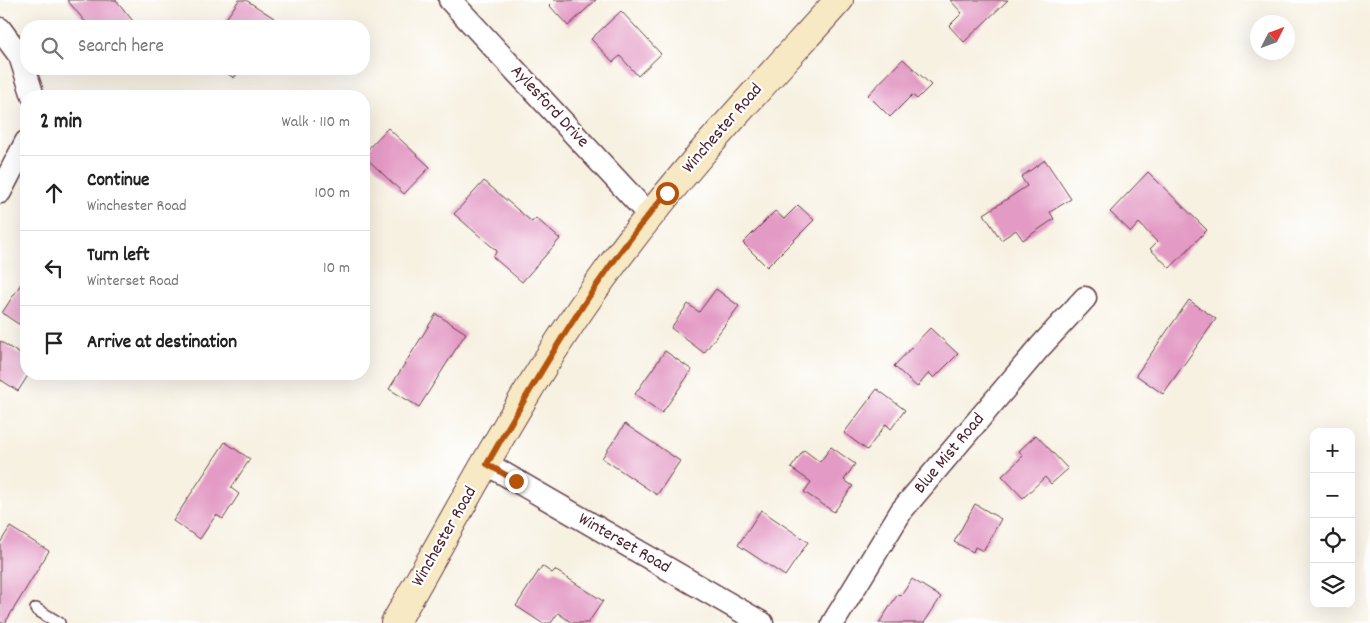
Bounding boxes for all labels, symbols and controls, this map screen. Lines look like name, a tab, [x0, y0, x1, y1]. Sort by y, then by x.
north arrow	[1250, 15, 1295, 60]
search box	[20, 20, 370, 75]
icon: search	[38, 34, 66, 62]
text: Search here	[78, 34, 164, 61]
street label: Aylesford Drive	[504, 60, 594, 154]
street label: Winchester Road	[677, 79, 769, 179]
text: 2 min	[40, 108, 82, 138]
text: Walk · 110 m	[282, 111, 350, 134]
text: Continue	[87, 168, 149, 195]
icon: ahead	[40, 179, 68, 207]
text: 100 m	[314, 182, 350, 205]
route start	[656, 182, 679, 205]
text: Winchester Road	[87, 195, 187, 218]
text: Turn left	[87, 243, 150, 270]
icon: left	[40, 254, 68, 282]
text: 10 m	[323, 257, 350, 280]
text: Winterset Road	[87, 270, 179, 293]
icon: arrive	[40, 329, 68, 357]
text: Arrive at destination	[87, 330, 237, 357]
street label: Blue Mist Road	[909, 408, 991, 500]
map controls	[1310, 428, 1355, 608]
button: +	[1310, 428, 1355, 473]
route end	[505, 470, 528, 493]
button: −	[1310, 473, 1355, 518]
street label: Winchester Road	[406, 482, 484, 592]
street label: Winterset Road	[573, 507, 675, 581]
button: locate	[1310, 518, 1355, 563]
button: layers	[1310, 563, 1355, 608]

